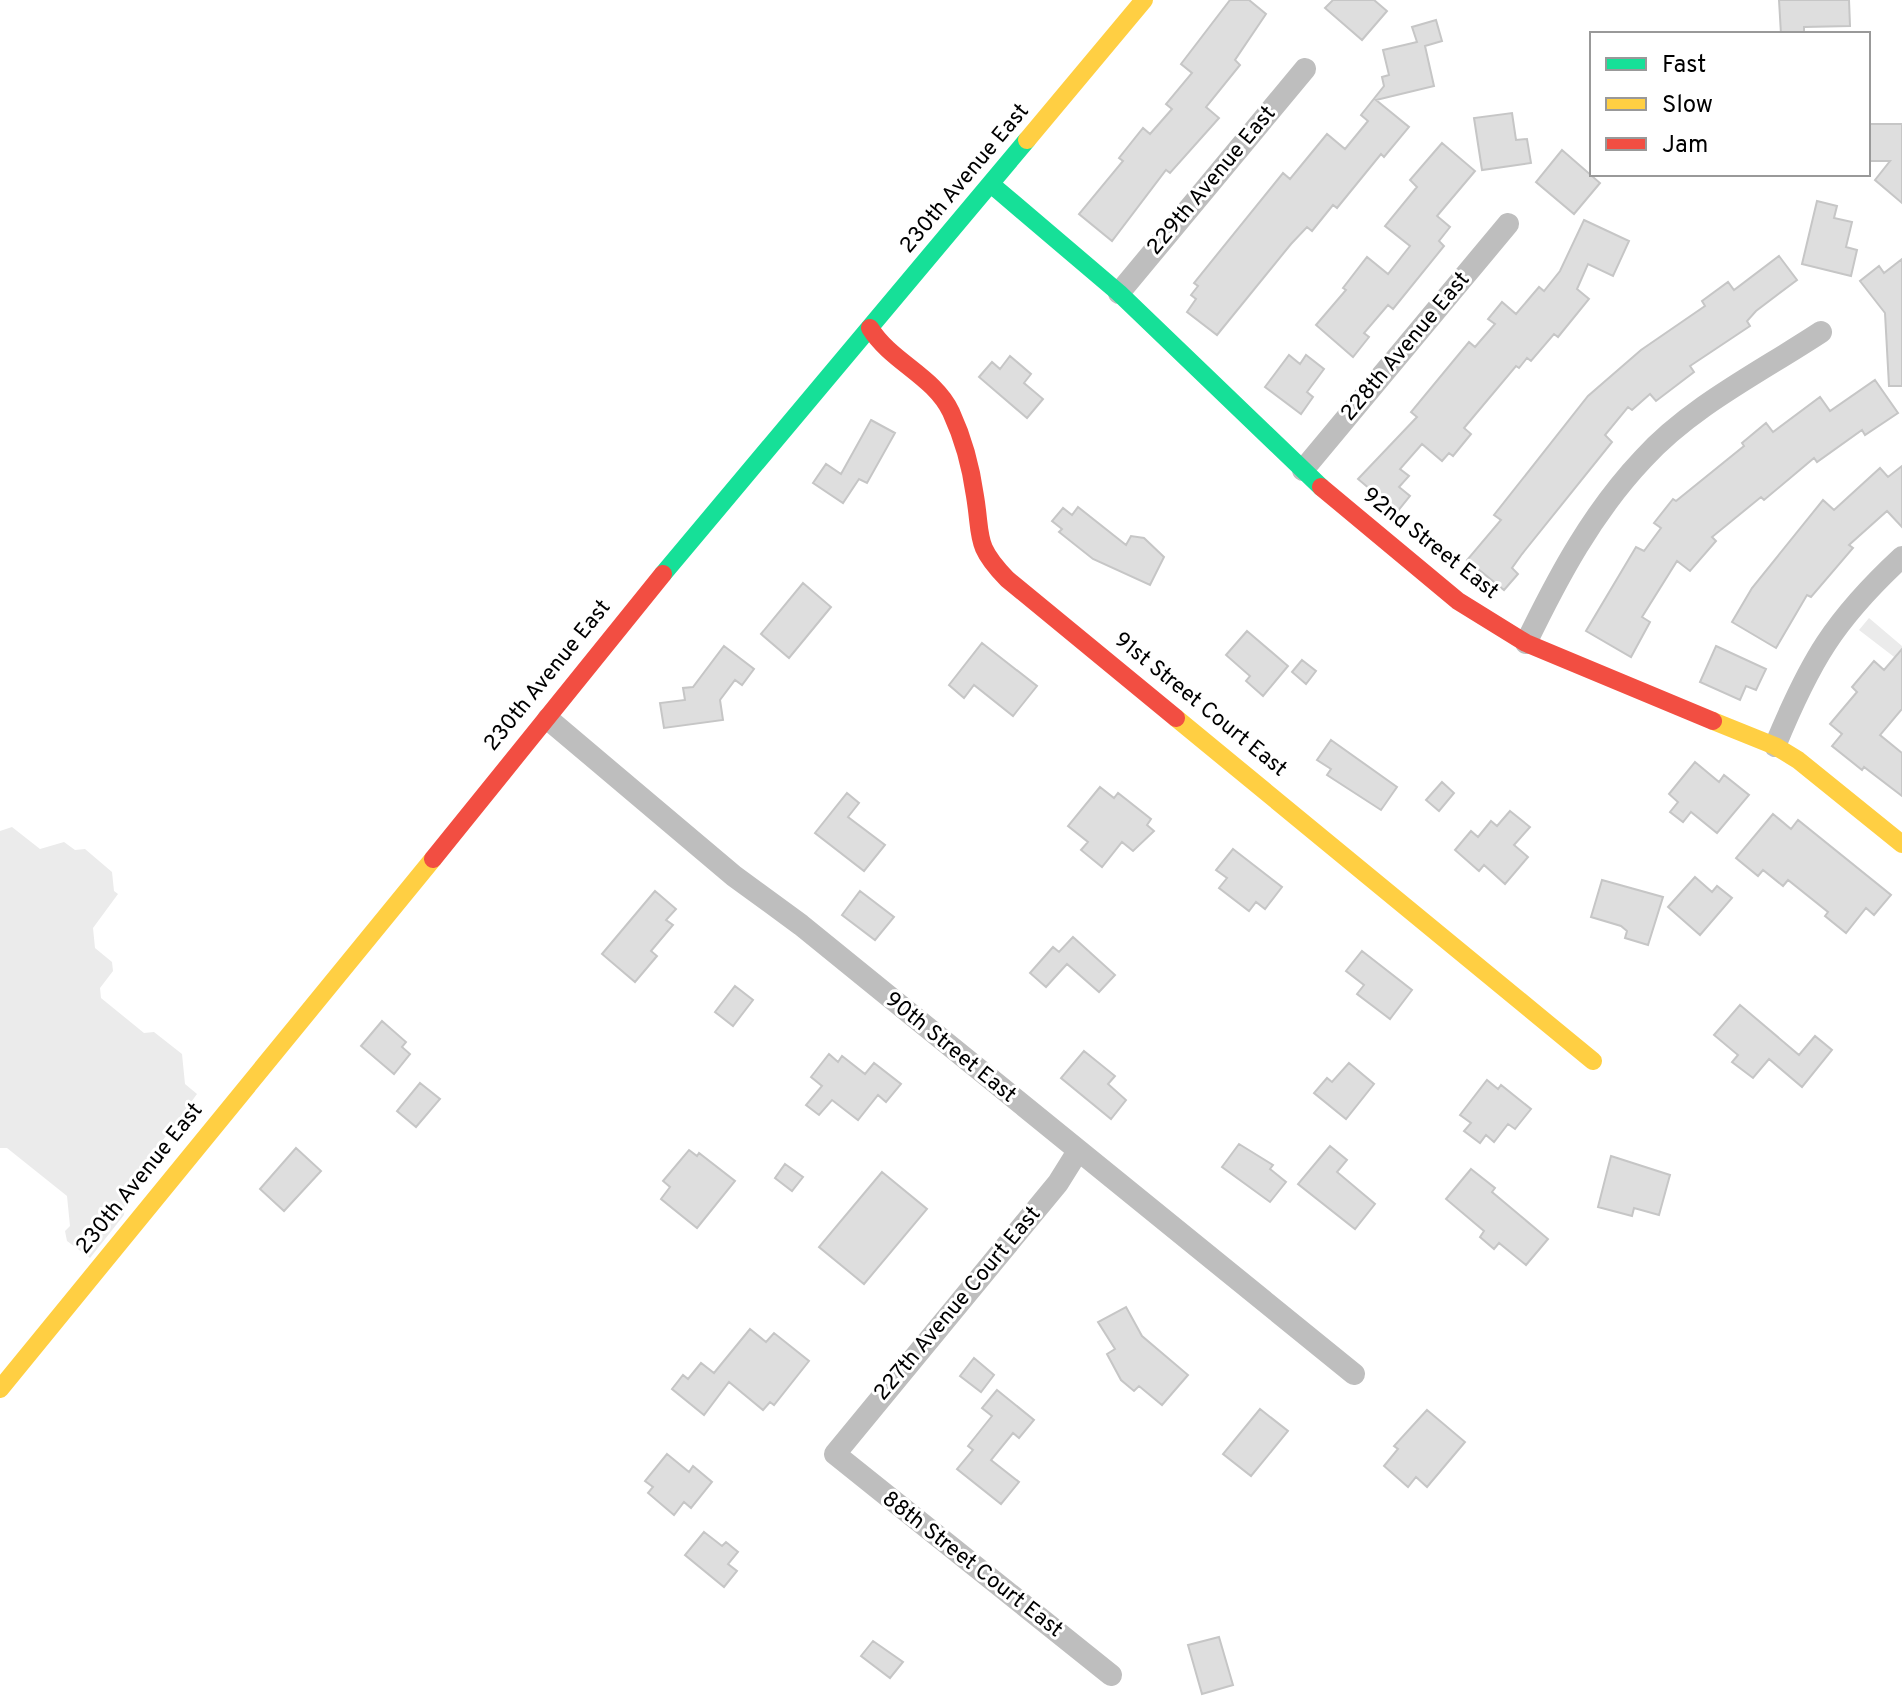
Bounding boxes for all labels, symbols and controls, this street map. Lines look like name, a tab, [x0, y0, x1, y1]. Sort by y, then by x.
legend	[1590, 32, 1870, 176]
text: Fast	[1662, 51, 1706, 81]
text: Slow	[1662, 91, 1713, 121]
street label: 230th Avenue East	[895, 99, 1035, 259]
street label: 229th Avenue East	[1142, 101, 1282, 261]
text: Jam	[1662, 131, 1708, 161]
street label: 228th Avenue East	[1336, 267, 1476, 427]
street label: 92nd Street East	[1356, 482, 1504, 606]
street label: 230th Avenue East	[479, 595, 617, 757]
street label: 91st Street Court East	[1108, 627, 1292, 783]
street label: 90th Street East	[879, 987, 1021, 1109]
street label: 230th Avenue East	[71, 1098, 209, 1260]
street label: 227th Avenue Court East	[869, 1201, 1047, 1407]
street label: 88th Street Court East	[876, 1486, 1068, 1644]

